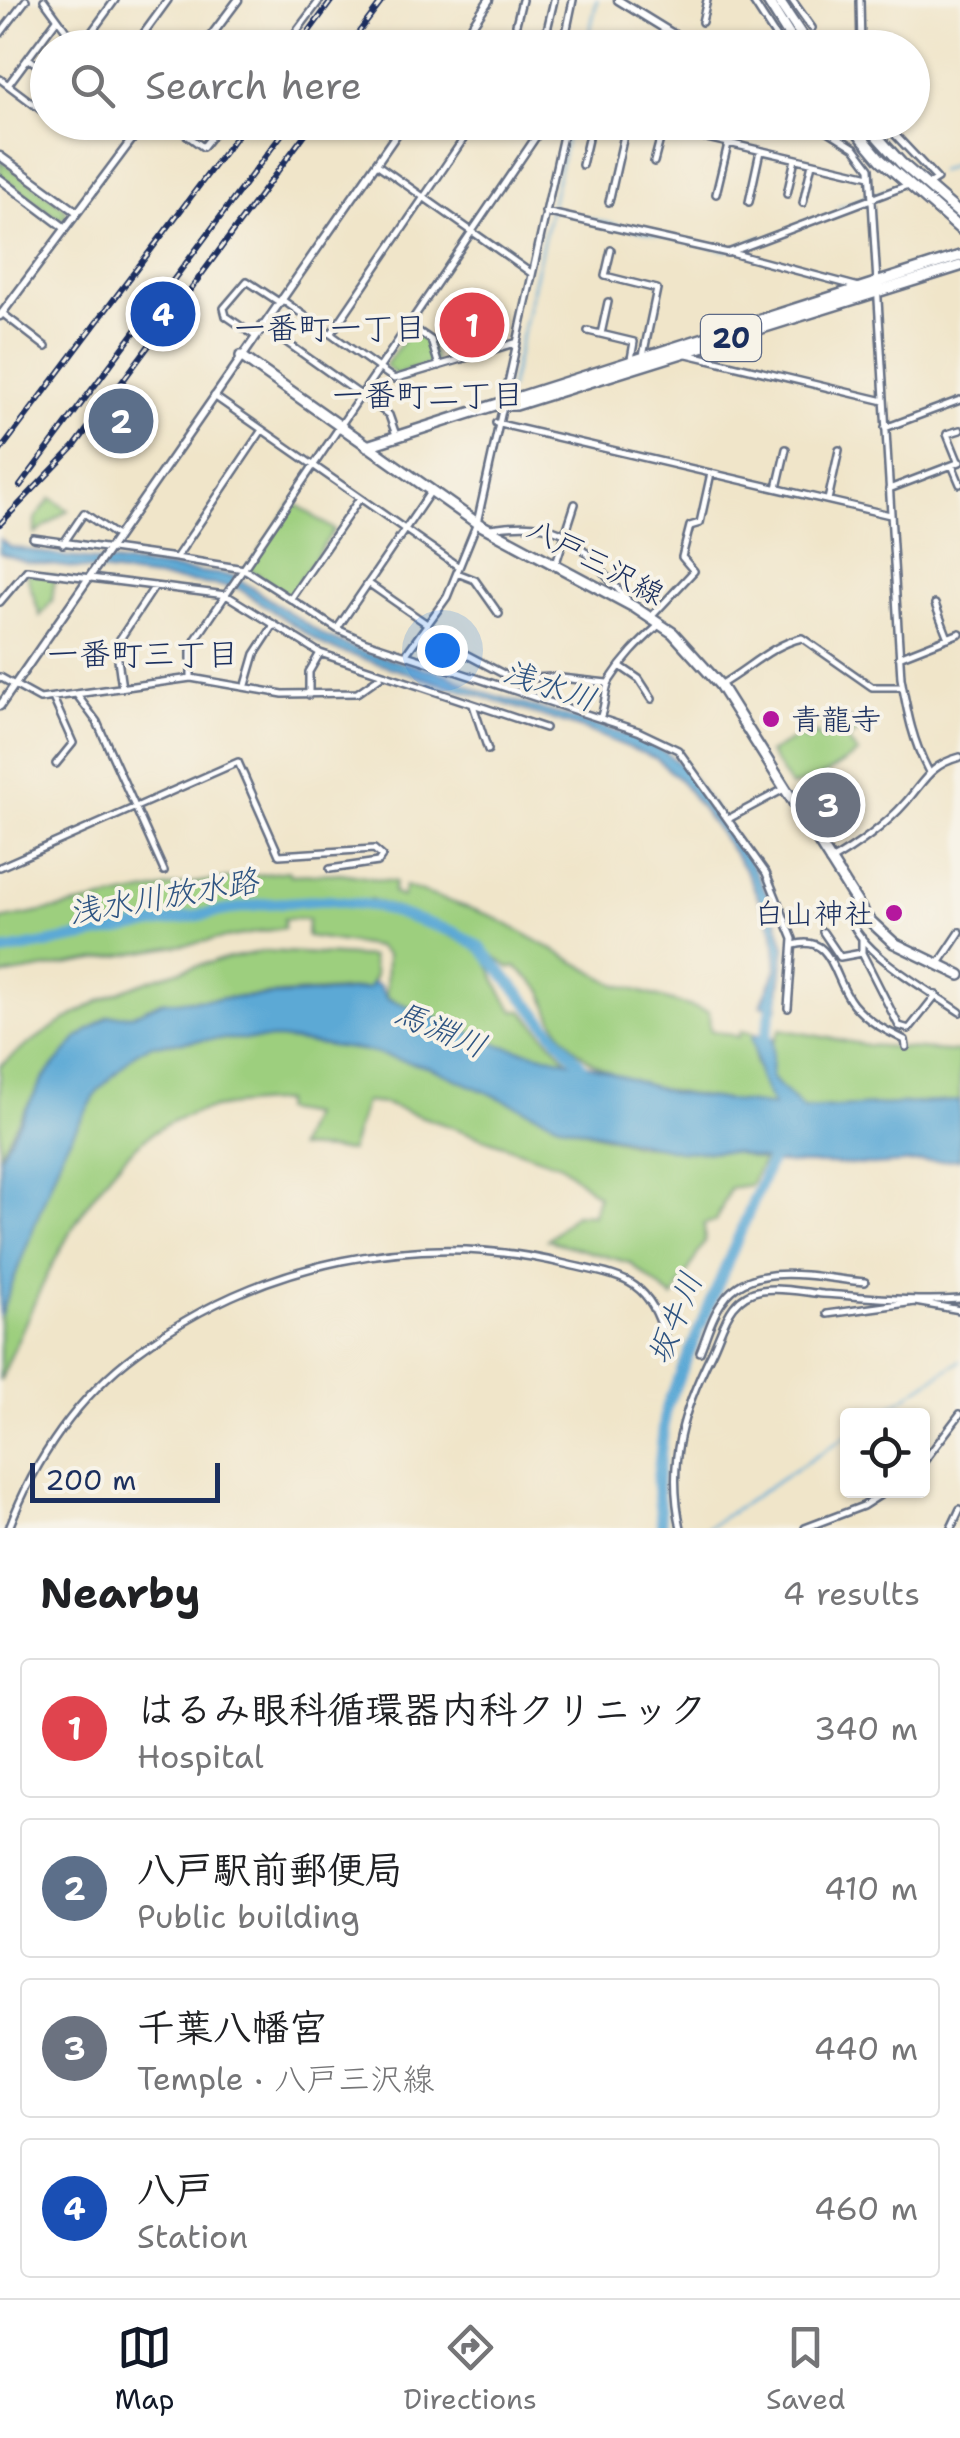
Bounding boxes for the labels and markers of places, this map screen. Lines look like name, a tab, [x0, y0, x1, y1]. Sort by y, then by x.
pin: 4	[130, 276, 196, 352]
pin: 1	[440, 288, 504, 362]
pin: 2	[88, 384, 154, 458]
place label: 青龍寺	[791, 699, 881, 740]
marker: 青龍寺	[760, 708, 782, 730]
pin: 3	[796, 768, 860, 842]
place label: 白山神社	[754, 893, 874, 934]
marker: 白山神社	[883, 902, 905, 924]

